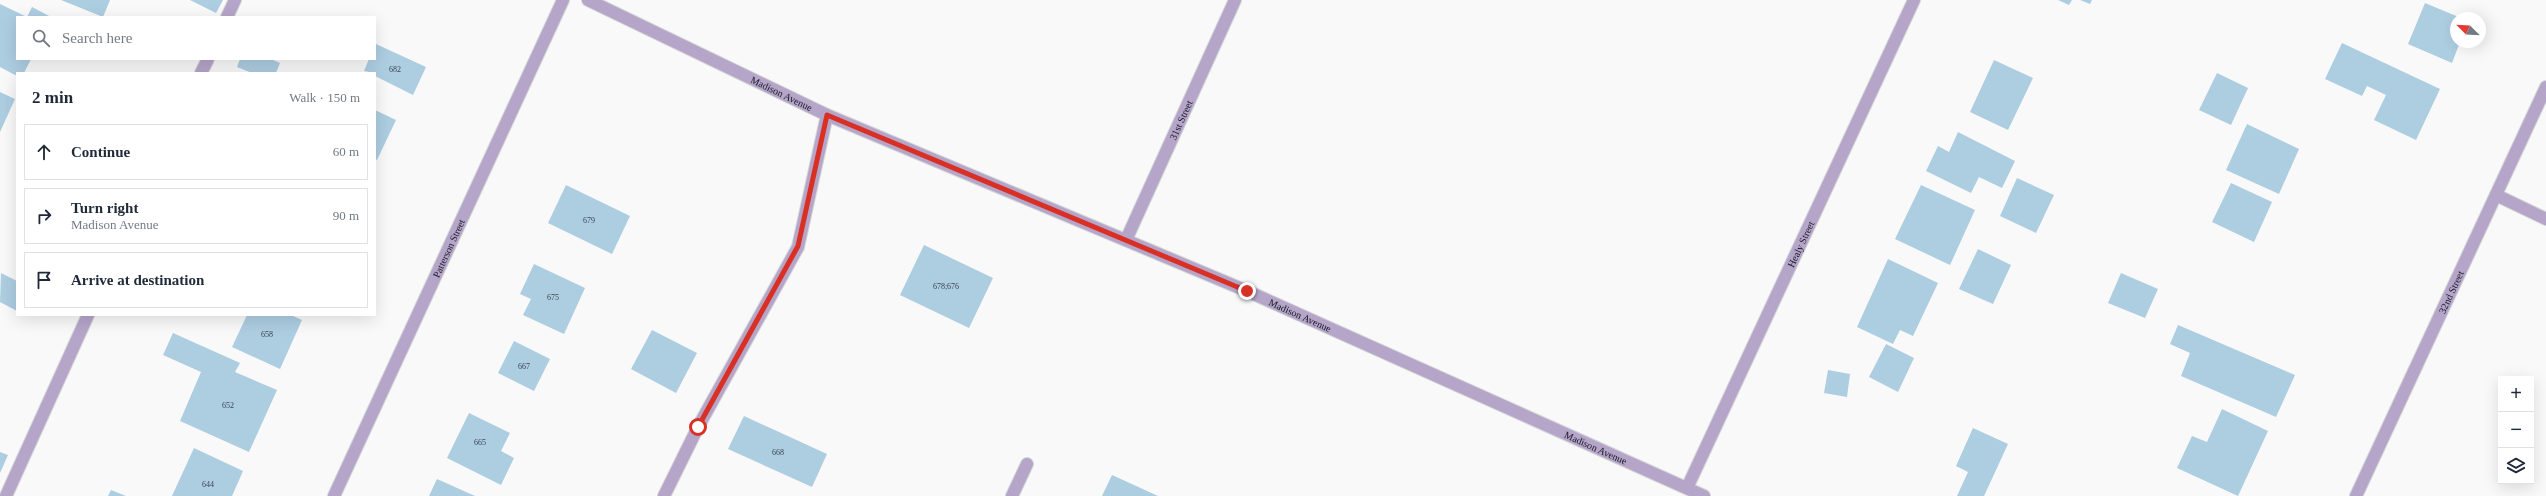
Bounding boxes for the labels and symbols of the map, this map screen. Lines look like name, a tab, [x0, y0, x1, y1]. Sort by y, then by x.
north arrow	[2450, 12, 2486, 48]
house number: 682	[389, 65, 401, 74]
street label: Madison Avenue	[749, 74, 815, 113]
street label: 31st Street	[1167, 98, 1195, 142]
house number: 679	[583, 216, 595, 225]
street label: Patterson Street	[431, 217, 467, 279]
street label: Healy Street	[1785, 219, 1816, 269]
street label: 32nd Street	[2437, 269, 2466, 315]
house number: 678;676	[933, 282, 959, 291]
route end	[1238, 282, 1256, 300]
house number: 675	[547, 293, 559, 302]
street label: Madison Avenue	[1267, 297, 1334, 334]
house number: 658	[261, 330, 273, 339]
house number: 667	[518, 362, 530, 371]
house number: 652	[222, 401, 234, 410]
route start	[689, 418, 707, 436]
street label: Madison Avenue	[1563, 429, 1629, 467]
house number: 665	[474, 438, 486, 447]
house number: 668	[772, 448, 784, 457]
house number: 644	[202, 480, 214, 489]

